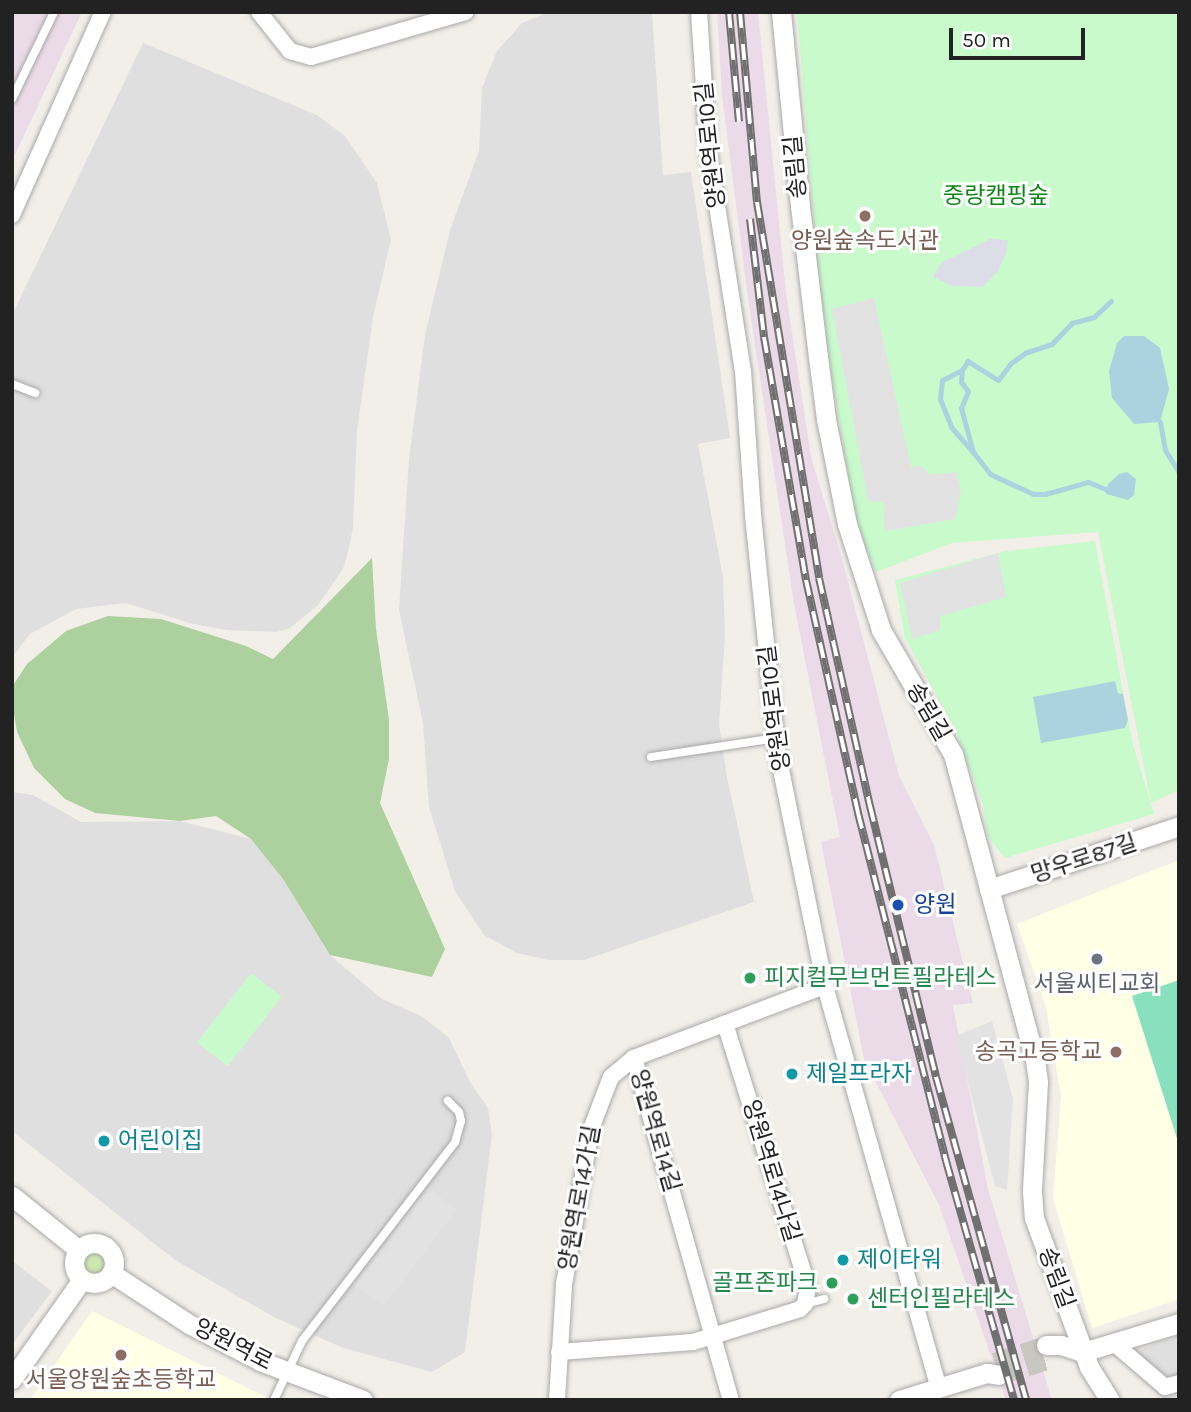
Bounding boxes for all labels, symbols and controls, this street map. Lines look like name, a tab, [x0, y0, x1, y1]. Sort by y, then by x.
scale bar	[953, 14, 1090, 58]
text: 50 m	[962, 28, 1011, 52]
street label: 양원역로10길	[691, 80, 731, 210]
street label: 송림길	[779, 134, 813, 200]
park label: 중랑캠핑숲	[943, 182, 1049, 210]
marker: 양원숲속도서관	[857, 208, 873, 224]
place label: 양원숲속도서관	[791, 227, 939, 255]
street label: 양원역로10길	[754, 643, 796, 773]
street label: 송림길	[900, 678, 956, 746]
street label: 망우로87길	[1028, 829, 1140, 889]
place label: 양원	[914, 891, 956, 919]
marker: 양원	[888, 895, 908, 915]
marker: 서울씨티교회	[1089, 951, 1105, 967]
place label: 피지컬무브먼트필라테스	[764, 964, 997, 992]
marker: 피지컬무브먼트필라테스	[742, 970, 758, 986]
place label: 서울씨티교회	[1034, 970, 1160, 998]
place label: 송곡고등학교	[975, 1038, 1102, 1066]
marker: 송곡고등학교	[1108, 1044, 1124, 1060]
place label: 제일프라자	[806, 1060, 912, 1088]
marker: 제일프라자	[784, 1066, 800, 1082]
street label: 양원역로14길	[624, 1067, 686, 1195]
street label: 양원역로14나길	[736, 1096, 806, 1246]
street label: 양원역로14가길	[554, 1123, 606, 1273]
place label: 어린이집	[118, 1127, 203, 1155]
marker: 어린이집	[96, 1133, 112, 1149]
street label: 송림길	[1032, 1243, 1080, 1313]
place label: 제이타워	[857, 1246, 942, 1274]
marker: 제이타워	[835, 1252, 851, 1268]
place label: 골프존파크	[712, 1269, 818, 1297]
marker: 골프존파크	[824, 1275, 840, 1291]
place label: 센터인필라테스	[867, 1285, 1015, 1313]
marker: 센터인필라테스	[845, 1291, 861, 1307]
street label: 양원역로	[189, 1313, 277, 1377]
marker: 서울양원숲초등학교	[113, 1347, 129, 1363]
place label: 서울양원숲초등학교	[26, 1366, 216, 1394]

